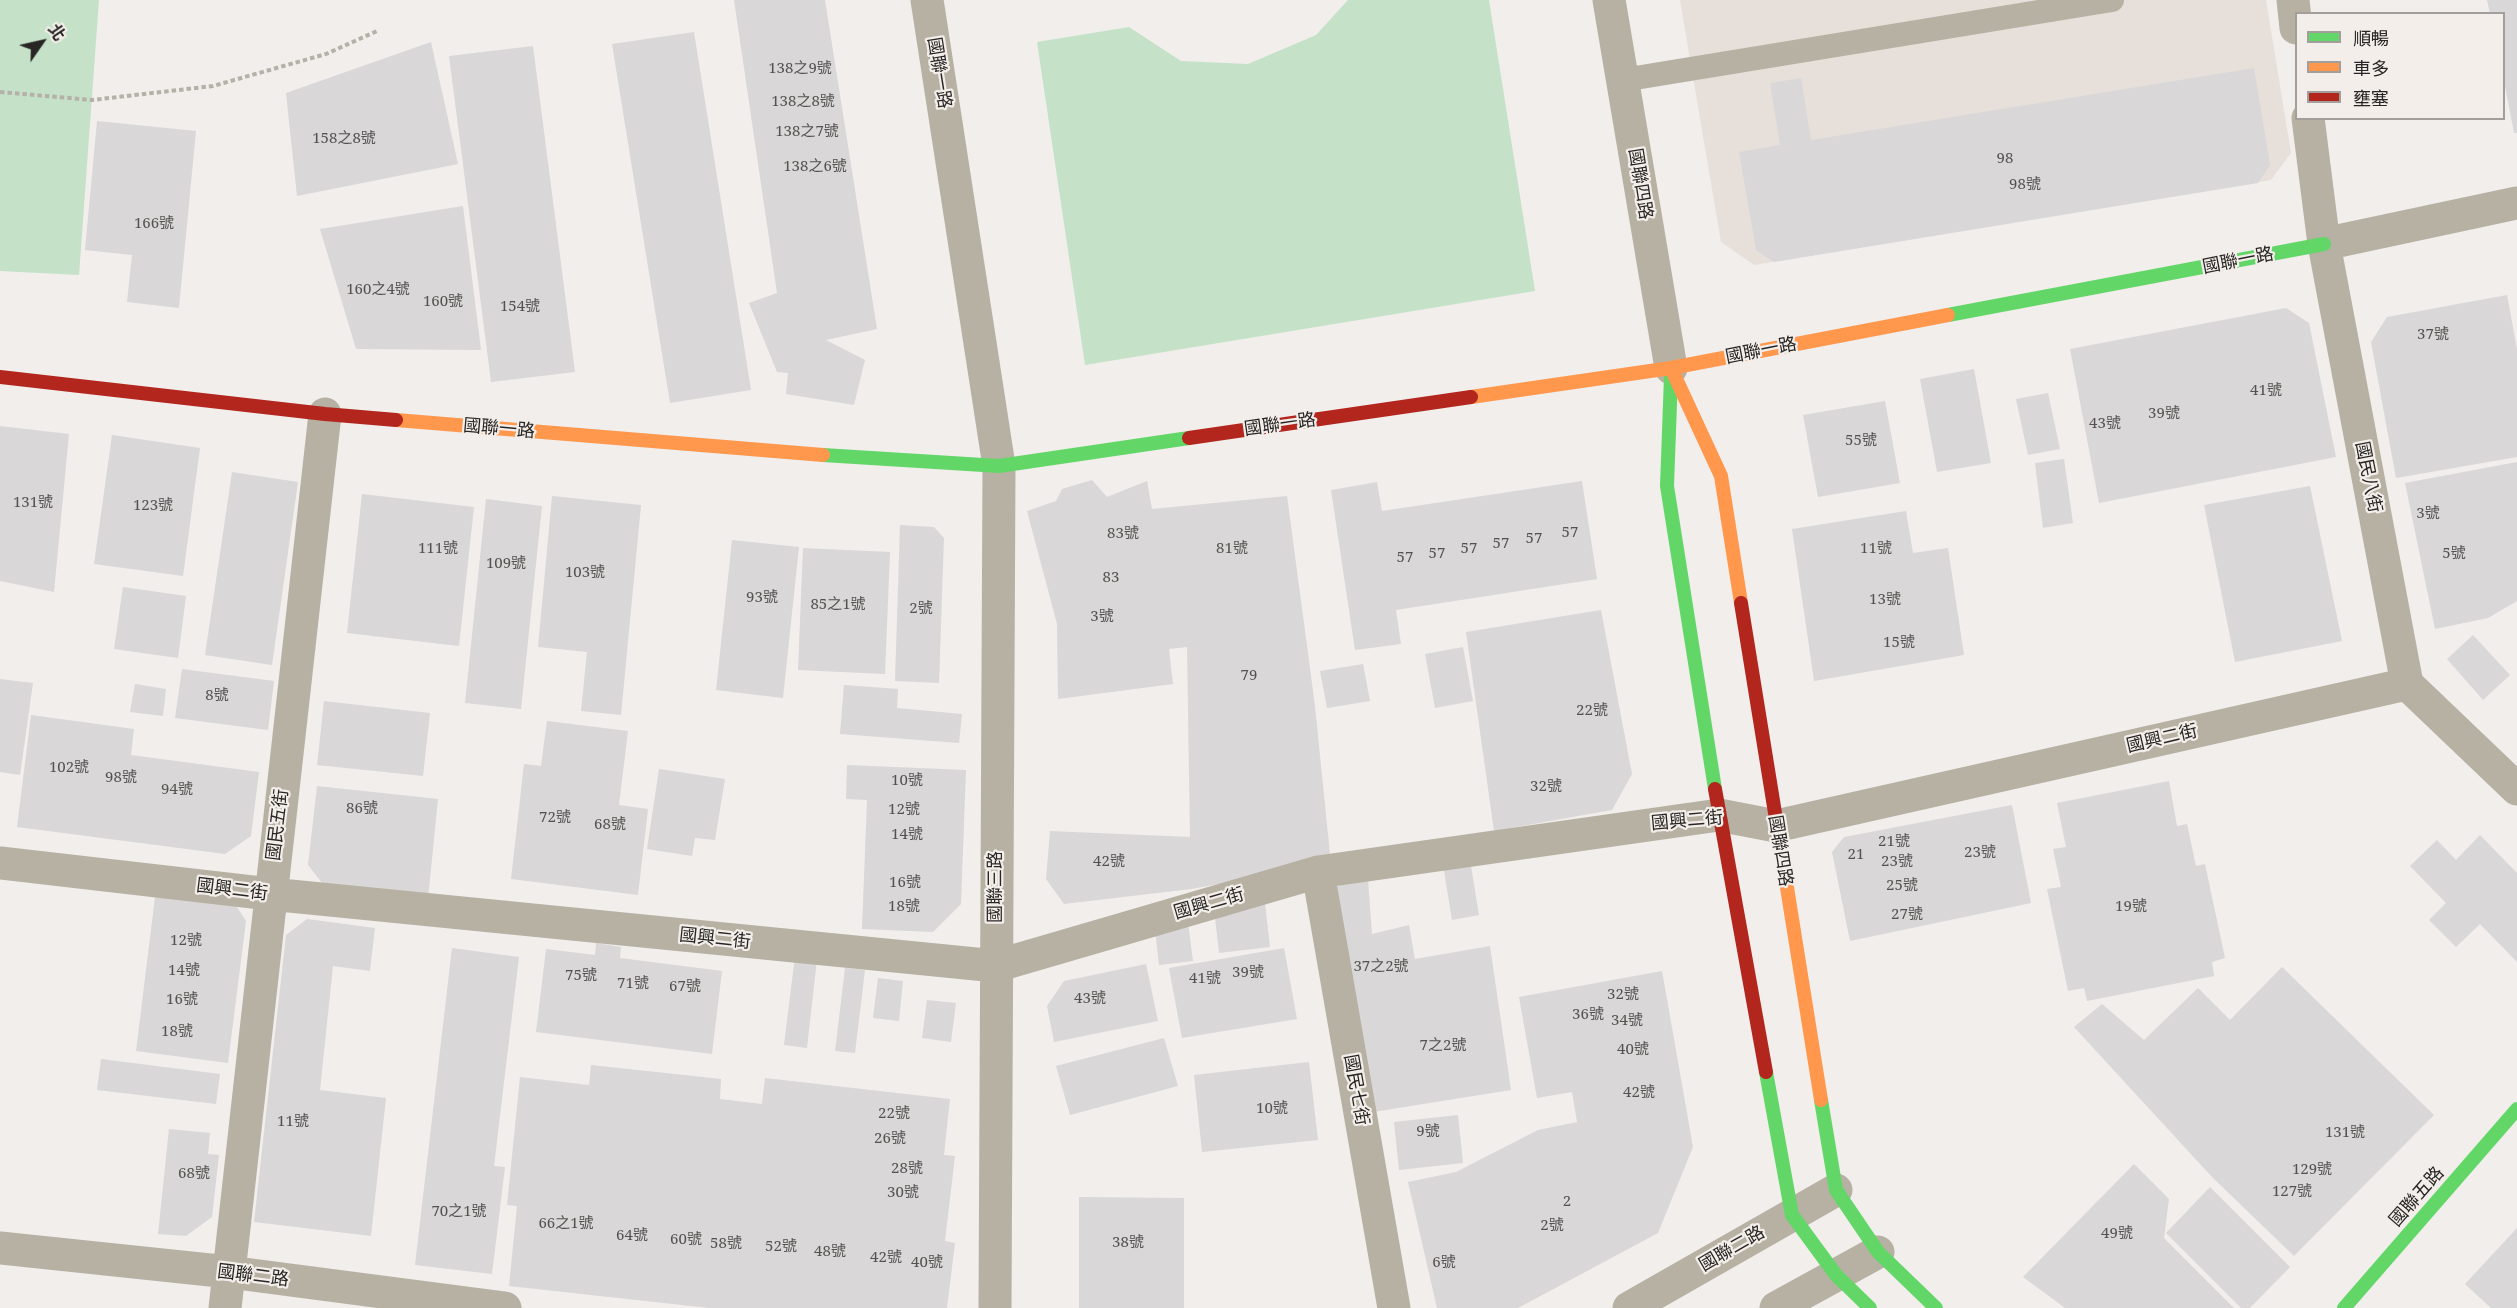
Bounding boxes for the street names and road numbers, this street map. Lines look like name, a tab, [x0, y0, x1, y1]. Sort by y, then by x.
street label: 國聯一路	[923, 36, 955, 110]
street label: 國聯四路	[1624, 147, 1656, 221]
street label: 國聯一路	[2201, 244, 2275, 278]
street label: 國聯一路	[1724, 334, 1798, 368]
street label: 國聯一路	[1243, 409, 1317, 441]
street label: 國聯一路	[462, 415, 536, 443]
street label: 國民八街	[2351, 440, 2385, 514]
street label: 國興二街	[2124, 720, 2200, 758]
street label: 國民五街	[263, 788, 293, 862]
street label: 國興二街	[1650, 807, 1724, 835]
street label: 國聯四路	[1764, 814, 1796, 888]
street label: 國聯三路	[985, 851, 1007, 923]
street label: 國興二街	[195, 875, 269, 905]
street label: 國興二街	[1171, 884, 1247, 924]
street label: 國興二街	[678, 924, 752, 954]
street label: 國民七街	[1339, 1053, 1373, 1127]
street label: 國聯五路	[2385, 1163, 2449, 1231]
street label: 國聯二路	[1695, 1222, 1769, 1276]
street label: 國聯二路	[216, 1261, 290, 1291]

